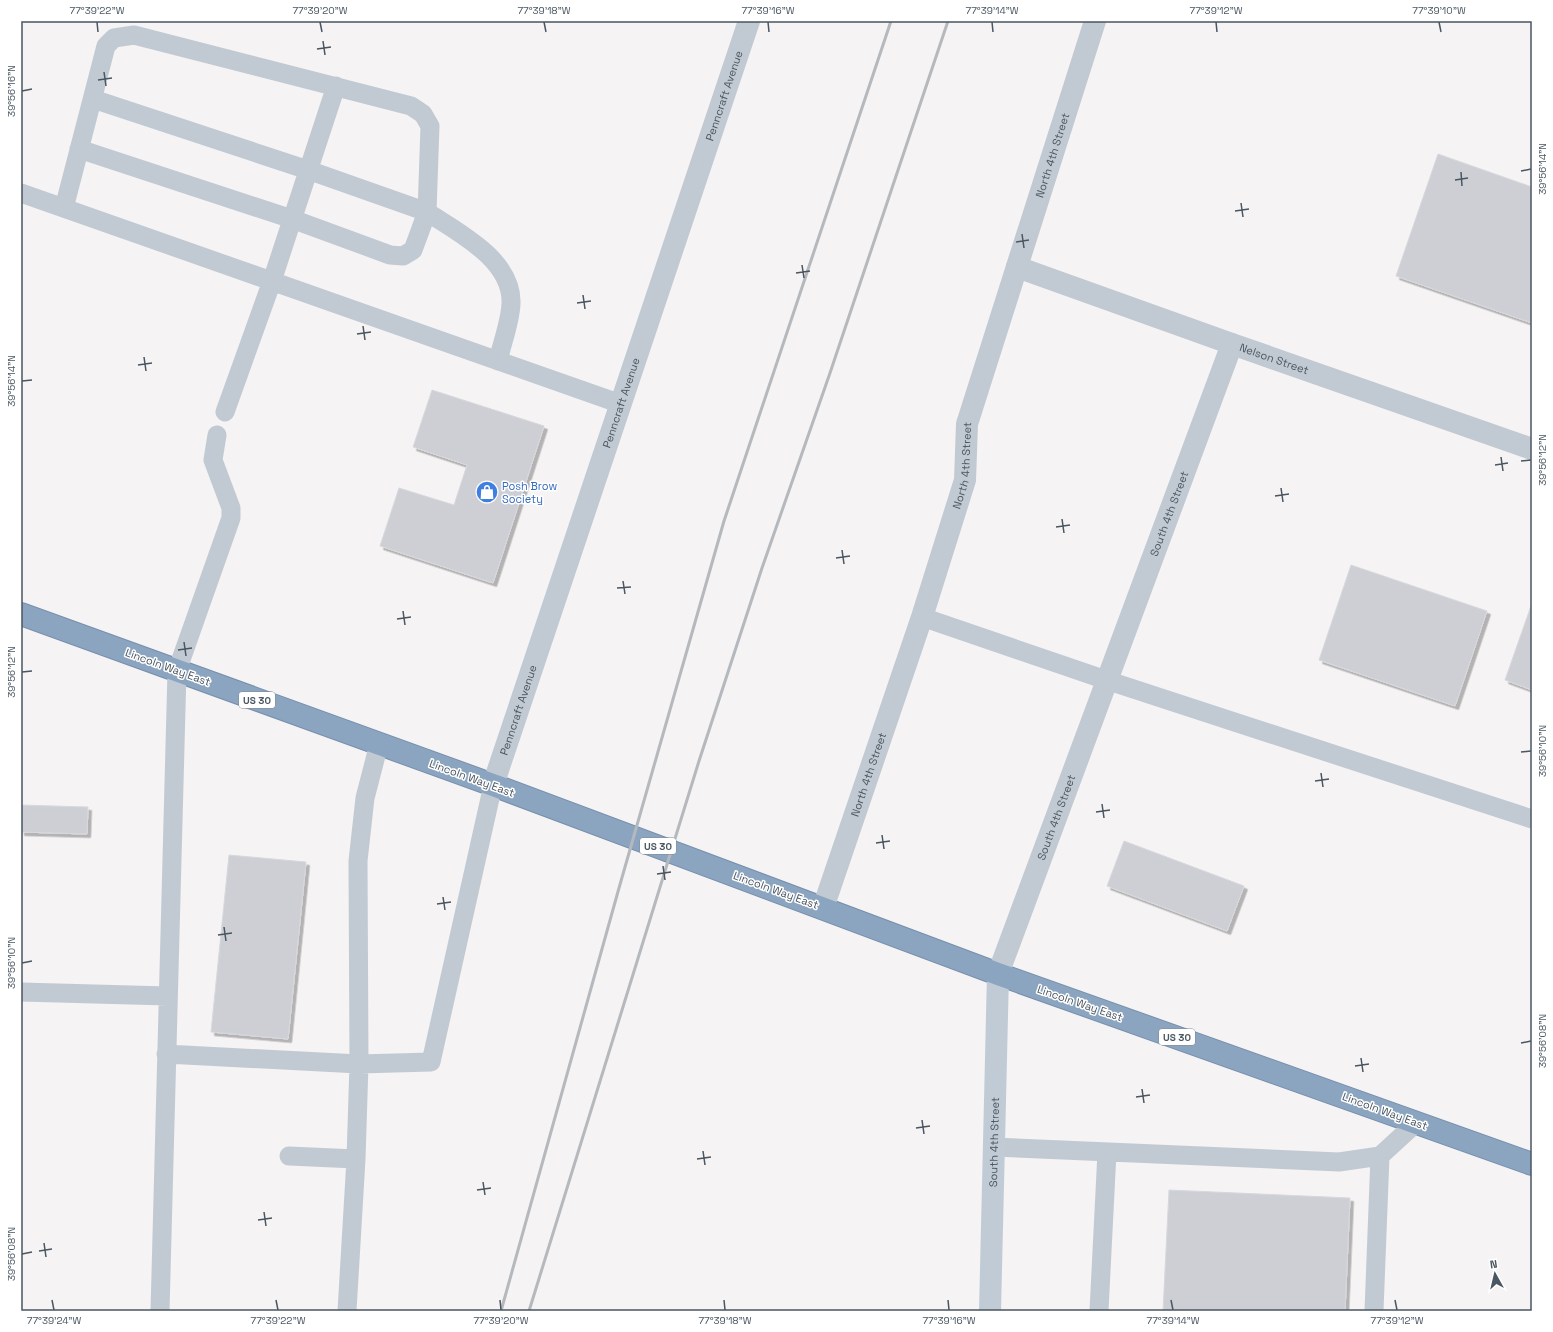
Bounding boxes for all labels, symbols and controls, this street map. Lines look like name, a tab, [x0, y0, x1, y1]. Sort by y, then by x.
text: 77°39'22"W	[70, 4, 125, 17]
text: 77°39'20"W	[292, 4, 348, 17]
text: 77°39'18"W	[517, 4, 571, 17]
text: 77°39'16"W	[741, 4, 795, 17]
text: 77°39'14"W	[966, 4, 1019, 17]
text: 77°39'12"W	[1190, 4, 1243, 17]
text: 77°39'10"W	[1412, 4, 1466, 17]
street label: Penncraft Avenue	[702, 49, 746, 143]
text: 39°56'16"N	[5, 65, 18, 117]
street label: North 4th Street	[1032, 111, 1072, 199]
text: 39°56'14"N	[1536, 143, 1549, 195]
street label: Nelson Street	[1238, 340, 1311, 377]
text: 39°56'14"N	[5, 355, 18, 407]
street label: Penncraft Avenue	[599, 356, 643, 450]
street label: North 4th Street	[949, 422, 974, 511]
text: 39°56'12"N	[1536, 434, 1549, 486]
street label: South 4th Street	[1147, 469, 1191, 558]
shop icon: Posh Brow Society	[474, 479, 500, 505]
place label: Posh Brow Society	[502, 479, 558, 506]
street label: Lincoln Way East	[124, 645, 212, 689]
text: 39°56'12"N	[5, 646, 18, 698]
street label: Penncraft Avenue	[496, 663, 540, 757]
road number: US 30	[239, 692, 275, 708]
text: 39°56'10"N	[1536, 725, 1549, 777]
street label: North 4th Street	[848, 731, 889, 818]
street label: Lincoln Way East	[428, 756, 516, 800]
street label: South 4th Street	[1034, 773, 1078, 862]
road number: US 30	[640, 838, 676, 854]
street label: Lincoln Way East	[732, 868, 820, 912]
text: 39°56'10"N	[5, 937, 18, 989]
street label: Lincoln Way East	[1035, 982, 1125, 1024]
text: 39°56'08"N	[1536, 1014, 1549, 1068]
road number: US 30	[1159, 1029, 1195, 1045]
street label: Lincoln Way East	[1341, 1089, 1429, 1133]
street label: South 4th Street	[986, 1097, 1002, 1187]
text: 39°56'08"N	[5, 1227, 18, 1281]
north arrow	[1475, 1254, 1515, 1294]
text: N	[1489, 1257, 1498, 1272]
text: 77°39'24"W	[27, 1314, 81, 1327]
text: 77°39'22"W	[251, 1314, 306, 1327]
text: 77°39'20"W	[473, 1314, 529, 1327]
text: 77°39'18"W	[698, 1314, 752, 1327]
text: 77°39'16"W	[922, 1314, 976, 1327]
text: 77°39'14"W	[1147, 1314, 1200, 1327]
text: 77°39'12"W	[1371, 1314, 1424, 1327]

